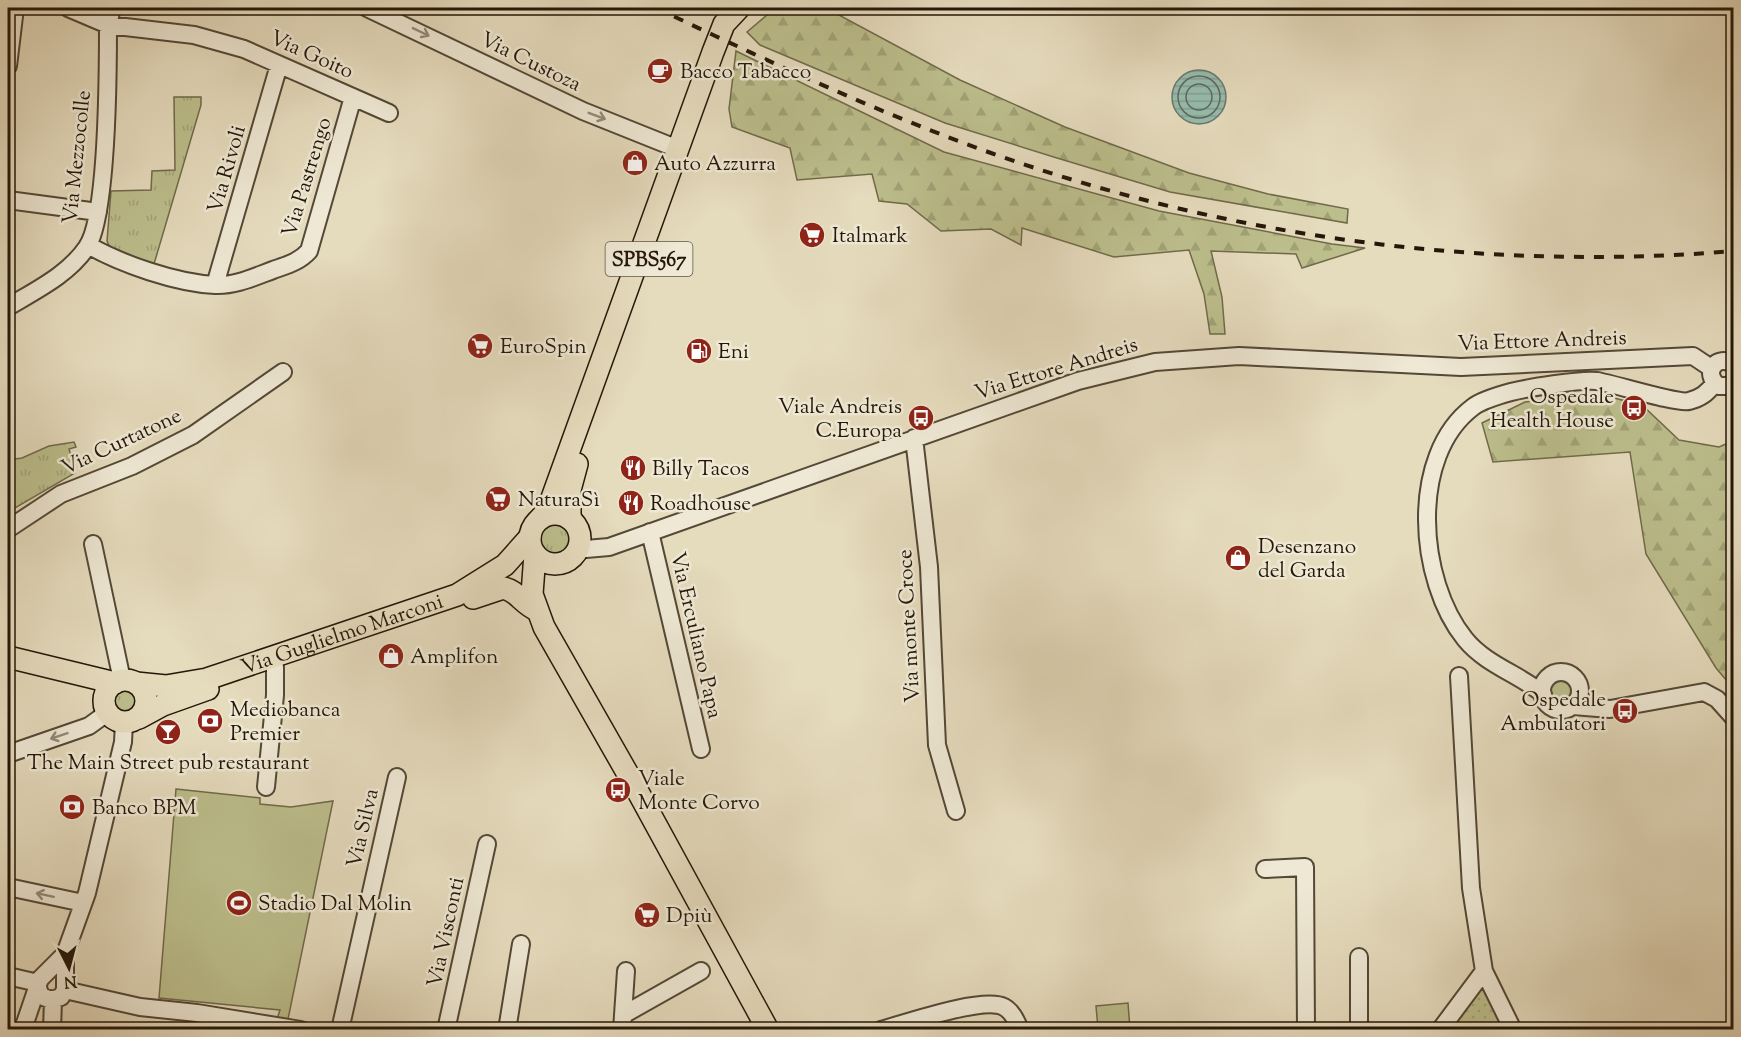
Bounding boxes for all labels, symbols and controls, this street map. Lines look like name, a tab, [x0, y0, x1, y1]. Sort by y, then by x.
street label: Via Goito	[264, 24, 358, 88]
street label: Via Custoza	[475, 25, 586, 100]
one-way arrow	[411, 26, 429, 38]
cafe icon: Bacco Tabacco	[645, 56, 675, 86]
place label: Bacco Tabacco	[680, 58, 811, 88]
street label: Via Mezzocolle	[56, 89, 100, 225]
one-way arrow	[587, 111, 605, 122]
street label: Via Pastrengo	[275, 114, 340, 241]
street label: Via Rivoli	[201, 122, 255, 217]
shop icon: Auto Azzurra	[620, 148, 650, 178]
place label: Auto Azzurra	[654, 150, 776, 180]
supermarket icon: Italmark	[797, 220, 827, 250]
place label: Italmark	[832, 222, 908, 252]
road number: SPBS567	[606, 242, 692, 276]
street label: Via Ettore Andreis	[1457, 324, 1627, 360]
supermarket icon: EuroSpin	[465, 331, 495, 361]
street label: Via Ettore Andreis	[971, 331, 1142, 409]
place label: EuroSpin	[500, 333, 587, 363]
fuel station icon: Eni	[684, 336, 714, 366]
place label: Eni	[718, 338, 749, 368]
place label: Ospedale Health House	[1490, 383, 1614, 437]
place label: Viale Andreis C.Europa	[778, 393, 902, 447]
bus stop icon: Ospedale Health House	[1619, 393, 1649, 423]
street label: Via Curtatone	[57, 402, 187, 484]
bus stop icon: Viale Andreis C.Europa	[906, 403, 936, 433]
restaurant icon: Billy Tacos	[618, 453, 648, 483]
place label: Billy Tacos	[652, 455, 749, 485]
supermarket icon: NaturaSì	[483, 484, 513, 514]
place label: NaturaSì	[518, 486, 600, 516]
restaurant icon: Roadhouse	[616, 488, 646, 518]
place label: Roadhouse	[650, 490, 751, 520]
place label: Desenzano del Garda	[1258, 533, 1356, 587]
shop icon: Desenzano del Garda	[1223, 543, 1253, 573]
street label: Via Erculiano Papa	[661, 549, 729, 722]
street label: Via monte Croce	[891, 549, 929, 703]
street label: Via Guglielmo Marconi	[237, 588, 448, 684]
shop icon: Amplifon	[376, 641, 406, 671]
place label: Amplifon	[410, 643, 498, 673]
place label: Ospedale Ambulatori	[1500, 686, 1606, 740]
place label: Mediobanca Premier	[230, 696, 341, 750]
bus stop icon: Ospedale Ambulatori	[1610, 696, 1640, 726]
bank icon: Mediobanca Premier	[195, 706, 225, 736]
bar icon: The Main Street pub restaurant	[153, 717, 183, 747]
one-way arrow	[50, 732, 69, 743]
place label: The Main Street pub restaurant	[27, 749, 309, 779]
place label: Viale Monte Corvo	[638, 765, 760, 819]
bus stop icon: Viale Monte Corvo	[603, 775, 633, 805]
street label: Via Silva	[340, 785, 388, 871]
bank icon: Banco BPM	[57, 792, 87, 822]
place label: Banco BPM	[92, 794, 197, 824]
street label: Via Visconti	[421, 874, 473, 990]
sports icon: Stadio Dal Molin	[224, 888, 254, 918]
one-way arrow	[36, 889, 56, 900]
place label: Stadio Dal Molin	[258, 890, 412, 920]
supermarket icon: Dpiù	[632, 900, 662, 930]
place label: Dpiù	[666, 902, 712, 932]
north arrow	[39, 938, 99, 998]
text: N	[63, 968, 78, 993]

